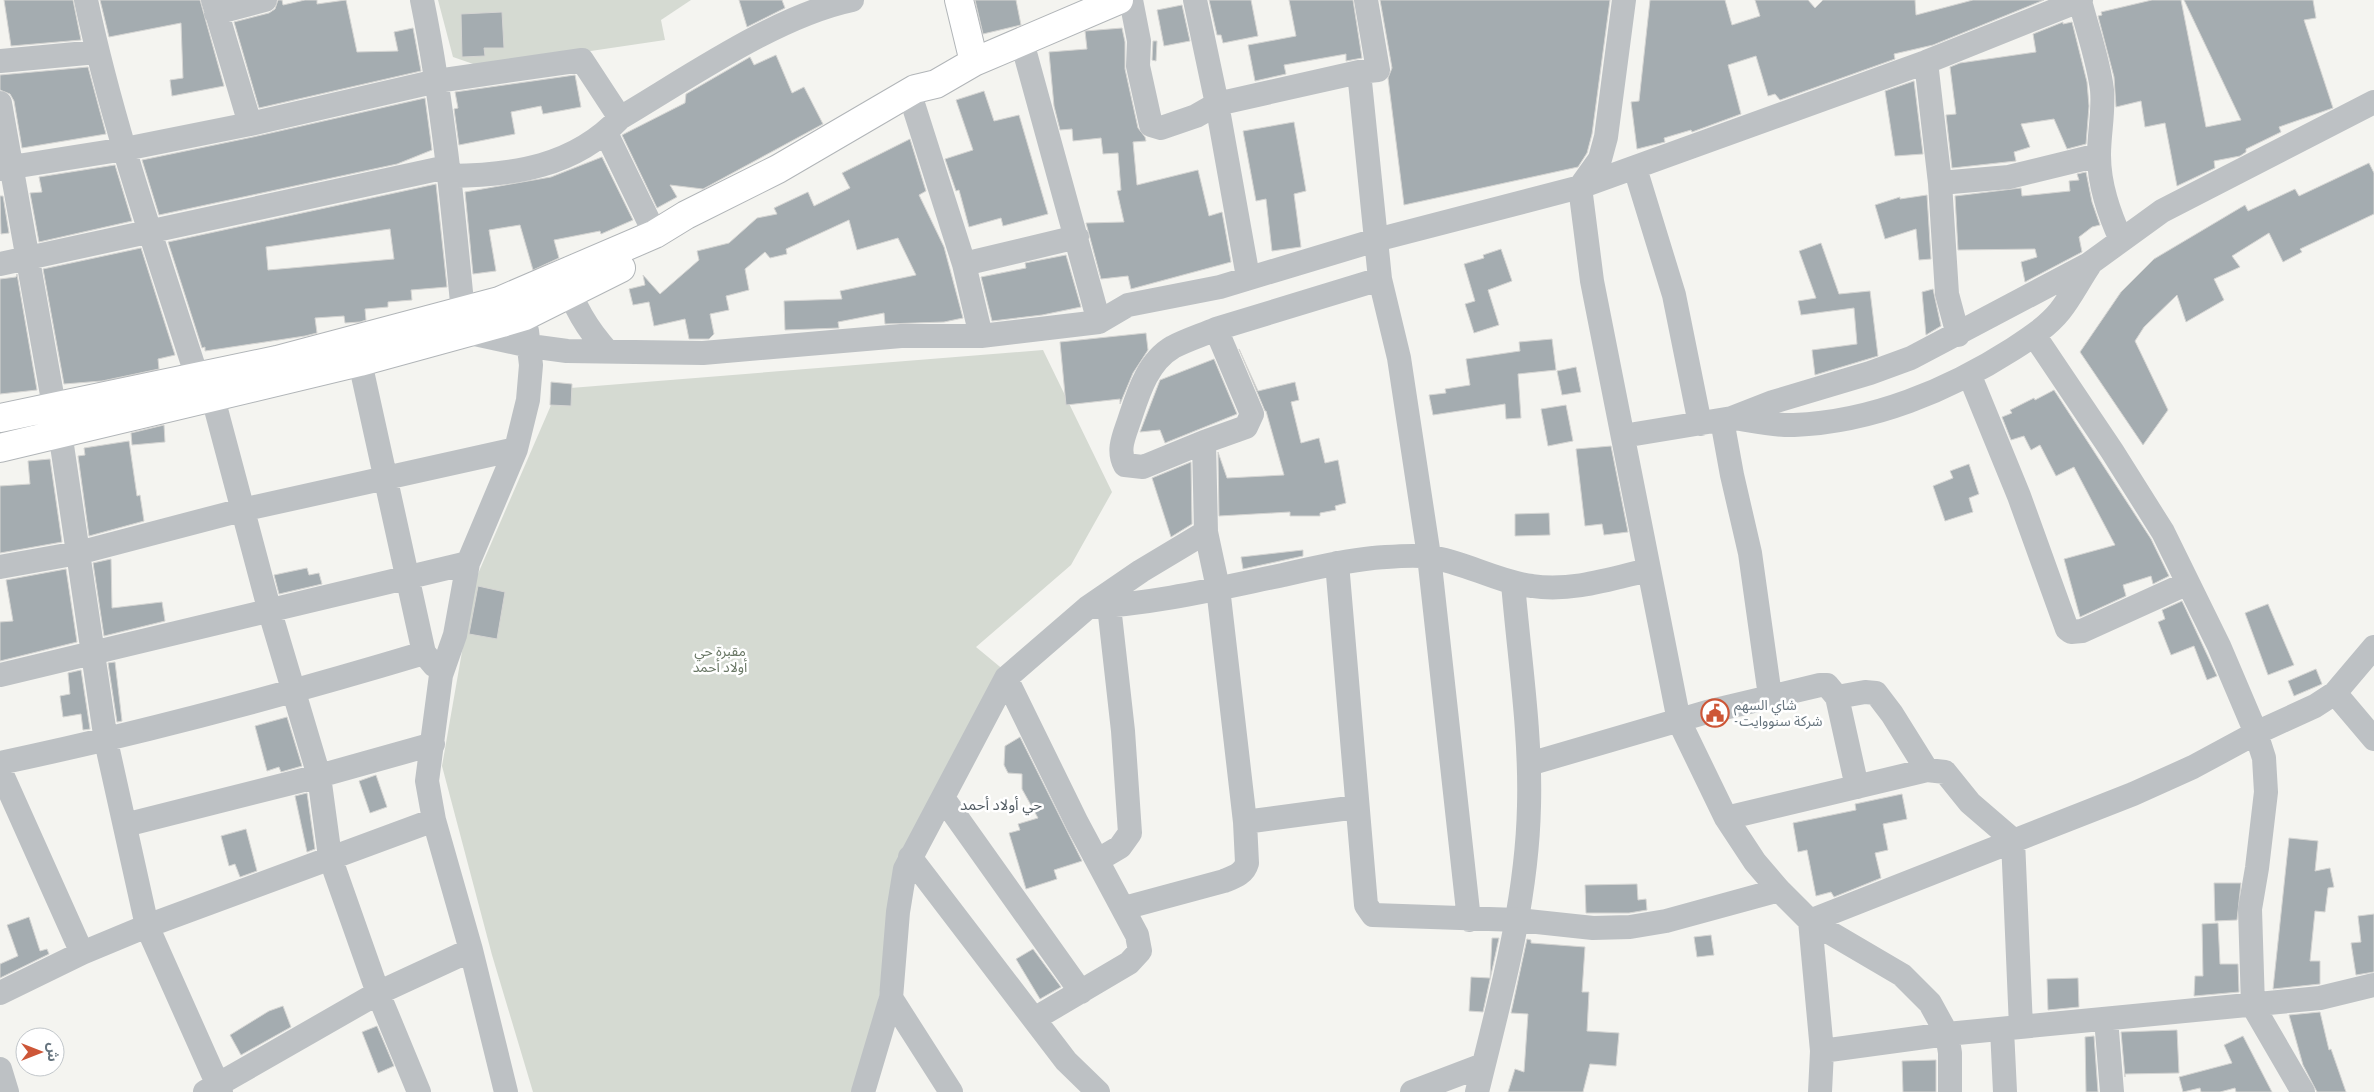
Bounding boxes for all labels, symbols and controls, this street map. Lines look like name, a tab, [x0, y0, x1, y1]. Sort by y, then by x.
park label: مقبرة حي أولاد أحمد	[693, 643, 748, 676]
place label: شاي السهم -شركة سنووايت	[1734, 697, 1822, 730]
public building icon: شاي السهم -شركة سنووايت	[1700, 698, 1730, 728]
district label: حي أولاد أحمد	[960, 796, 1042, 816]
north arrow	[15, 1027, 65, 1077]
text: ش	[44, 1042, 61, 1062]

